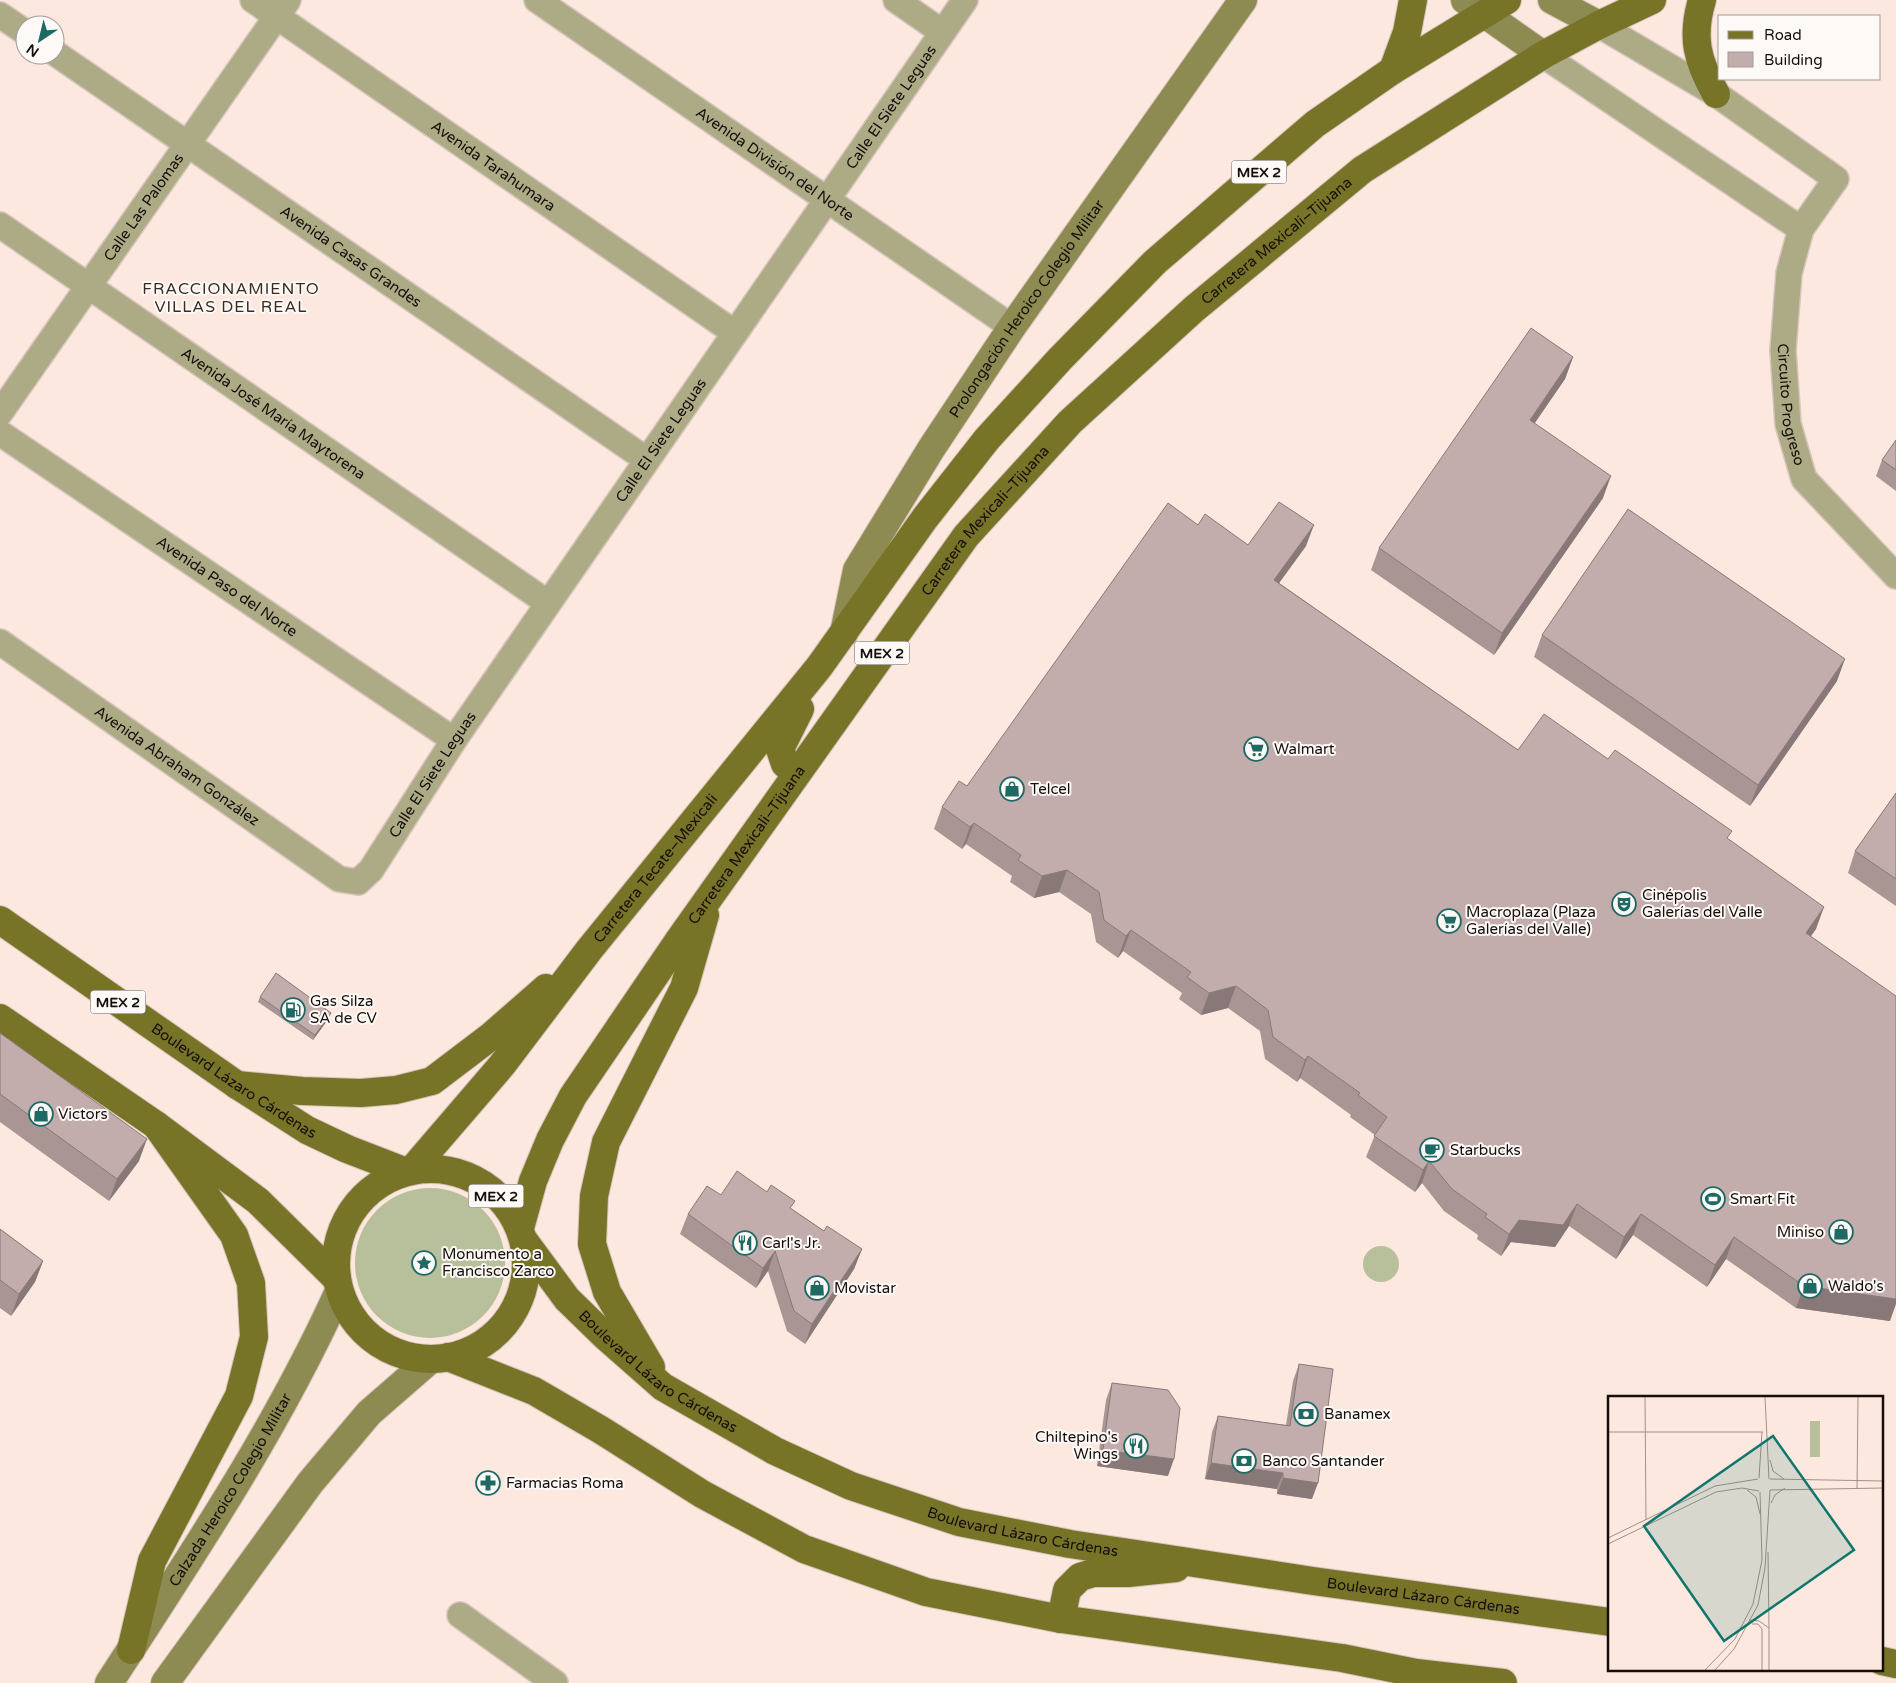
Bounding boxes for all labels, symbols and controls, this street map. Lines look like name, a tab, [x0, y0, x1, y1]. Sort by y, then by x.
north arrow	[15, 15, 65, 65]
legend	[1718, 15, 1881, 80]
text: Road	[1764, 26, 1802, 44]
text: N	[23, 40, 42, 60]
street label: Calle El Siete Leguas	[842, 42, 940, 173]
text: Building	[1764, 51, 1823, 69]
street label: Avenida División del Norte	[693, 103, 858, 225]
street label: Avenida Tarahumara	[428, 117, 559, 215]
street label: Calle Las Palomas	[100, 150, 187, 265]
road number: MEX 2	[1232, 160, 1286, 183]
street label: Carretera Mexicali–Tijuana	[1197, 173, 1356, 308]
street label: Prolongación Heroico Colegio Militar	[945, 196, 1108, 421]
street label: Avenida Casas Grandes	[277, 202, 425, 311]
district label: FRACCIONAMIENTO VILLAS DEL REAL	[142, 279, 320, 317]
street label: Circuito Progreso	[1774, 343, 1809, 468]
street label: Avenida José María Maytorena	[178, 344, 369, 483]
street label: Calle El Siete Leguas	[612, 375, 710, 506]
street label: Carretera Mexicali–Tijuana	[917, 442, 1053, 599]
street label: Avenida Paso del Norte	[153, 532, 301, 641]
road number: MEX 2	[854, 641, 910, 664]
street label: Avenida Abraham González	[91, 702, 263, 830]
street label: Calle El Siete Leguas	[385, 708, 480, 841]
supermarket icon: Walmart	[1243, 736, 1269, 762]
place label: Walmart	[1274, 740, 1335, 758]
street label: Carretera Mexicali–Tijuana	[684, 762, 809, 928]
shop icon: Telcel	[999, 776, 1025, 802]
place label: Telcel	[1030, 780, 1071, 798]
street label: Carretera Tecate–Mexicali	[589, 790, 721, 947]
place label: Cinépolis Galerías del Valle	[1642, 886, 1763, 921]
theatre icon: Cinépolis Galerías del Valle	[1611, 891, 1637, 917]
place label: Macroplaza (Plaza Galerías del Valle)	[1466, 903, 1596, 938]
supermarket icon: Macroplaza (Plaza Galerías del Valle)	[1436, 908, 1462, 934]
road number: MEX 2	[90, 990, 146, 1014]
place label: Gas Silza SA de CV	[310, 992, 378, 1027]
fuel station icon: Gas Silza SA de CV	[280, 997, 306, 1023]
street label: Boulevard Lázaro Cárdenas	[148, 1019, 319, 1142]
shop icon: Victors	[28, 1101, 54, 1127]
place label: Victors	[58, 1105, 108, 1123]
cafe icon: Starbucks	[1419, 1137, 1445, 1163]
place label: Starbucks	[1450, 1141, 1521, 1159]
road number: MEX 2	[468, 1184, 524, 1208]
sports icon: Smart Fit	[1700, 1186, 1726, 1212]
place label: Smart Fit	[1730, 1190, 1795, 1208]
shop icon: Miniso	[1828, 1219, 1854, 1245]
place label: Miniso	[1777, 1223, 1824, 1241]
restaurant icon: Carl's Jr.	[732, 1230, 758, 1256]
place label: Carl's Jr.	[762, 1234, 821, 1252]
place label: Monumento a Francisco Zarco	[442, 1245, 555, 1280]
place icon: Monumento a Francisco Zarco	[411, 1250, 437, 1276]
shop icon: Waldo's	[1797, 1273, 1823, 1299]
shop icon: Movistar	[804, 1275, 830, 1301]
place label: Waldo's	[1828, 1277, 1884, 1295]
place label: Movistar	[834, 1279, 896, 1297]
street label: Boulevard Lázaro Cárdenas	[575, 1306, 741, 1437]
street label: Calzada Heroico Colegio Militar	[165, 1390, 295, 1590]
inset map	[1608, 1396, 1884, 1670]
bank icon: Banamex	[1293, 1401, 1319, 1427]
place label: Banamex	[1324, 1405, 1391, 1423]
place label: Chiltepino's Wings	[1035, 1428, 1118, 1463]
restaurant icon: Chiltepino's Wings	[1123, 1433, 1149, 1459]
bank icon: Banco Santander	[1231, 1448, 1257, 1474]
place label: Banco Santander	[1262, 1452, 1385, 1470]
pharmacy icon: Farmacias Roma	[475, 1470, 501, 1496]
place label: Farmacias Roma	[506, 1474, 624, 1492]
street label: Boulevard Lázaro Cárdenas	[925, 1503, 1119, 1560]
street label: Boulevard Lázaro Cárdenas	[1326, 1574, 1521, 1618]

